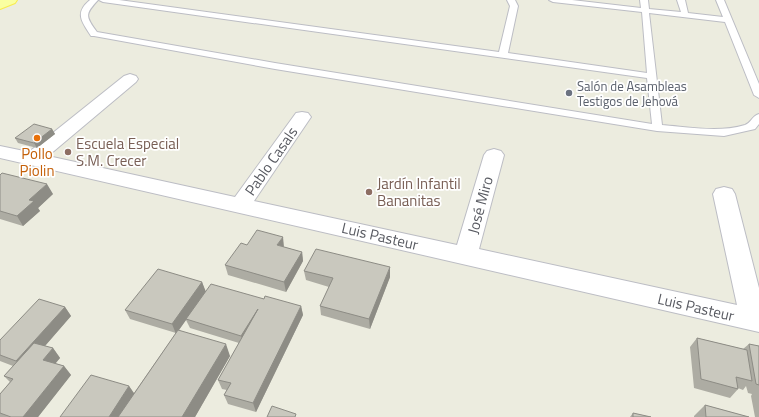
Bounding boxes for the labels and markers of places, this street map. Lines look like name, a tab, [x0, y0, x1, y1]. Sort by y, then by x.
place label: Salón de Asambleas Testigos de Jehová	[577, 76, 687, 111]
marker: Salón de Asambleas Testigos de Jehová	[564, 88, 574, 98]
place label: Escuela Especial S.M. Crecer	[76, 132, 179, 172]
marker: Pollo Piolin	[32, 133, 42, 143]
place label: Pollo Piolin	[20, 142, 54, 182]
marker: Escuela Especial S.M. Crecer	[63, 147, 73, 157]
place label: Jardín Infantil Bananitas	[377, 172, 461, 212]
marker: Jardín Infantil Bananitas	[364, 187, 374, 197]

